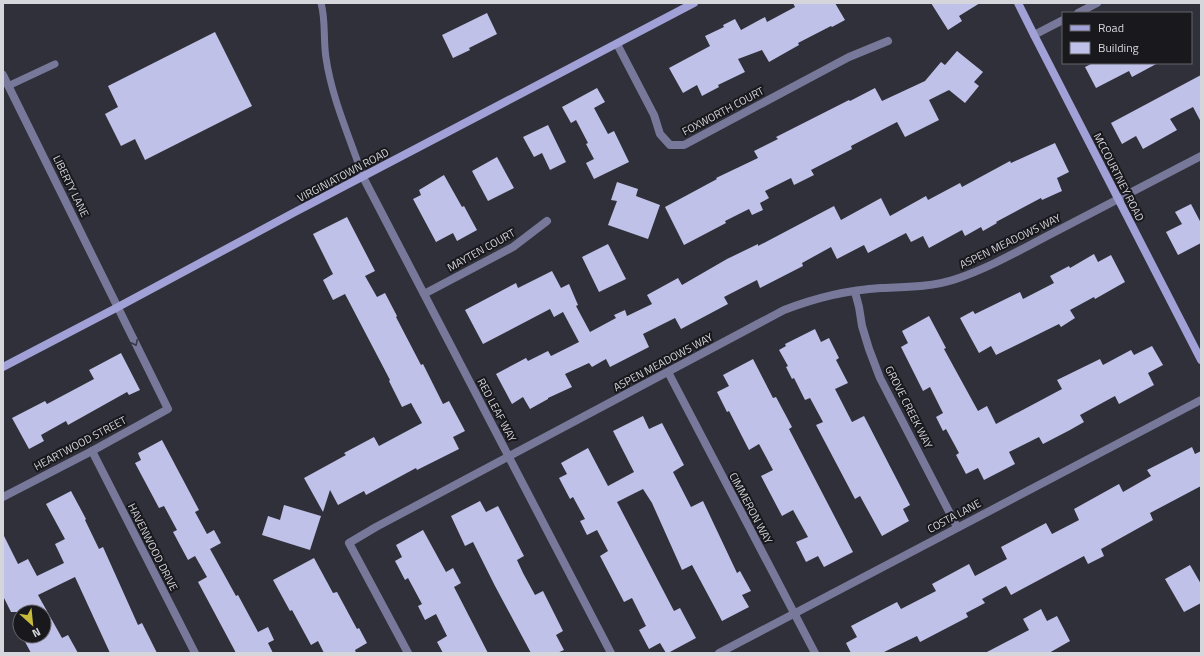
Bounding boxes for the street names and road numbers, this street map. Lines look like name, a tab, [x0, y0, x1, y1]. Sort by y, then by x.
street label: FOXWORTH COURT	[679, 83, 767, 139]
street label: MCCOURTNEY ROAD	[1090, 130, 1148, 224]
street label: VIRGINIATOWN ROAD	[294, 144, 392, 206]
street label: LIBERTY LANE	[49, 152, 93, 220]
street label: ASPEN MEADOWS WAY	[957, 210, 1063, 272]
street label: MAYTEN COURT	[444, 225, 518, 275]
street label: ASPEN MEADOWS WAY	[610, 329, 716, 395]
street label: GROVE CREEK WAY	[881, 363, 937, 451]
street label: RED LEAF WAY	[474, 375, 521, 445]
street label: HEARTWOOD STREET	[31, 412, 129, 474]
street label: CIMMERON WAY	[725, 470, 777, 547]
street label: COSTA LANE	[924, 495, 984, 537]
street label: HAVENWOOD DRIVE	[124, 500, 182, 594]

